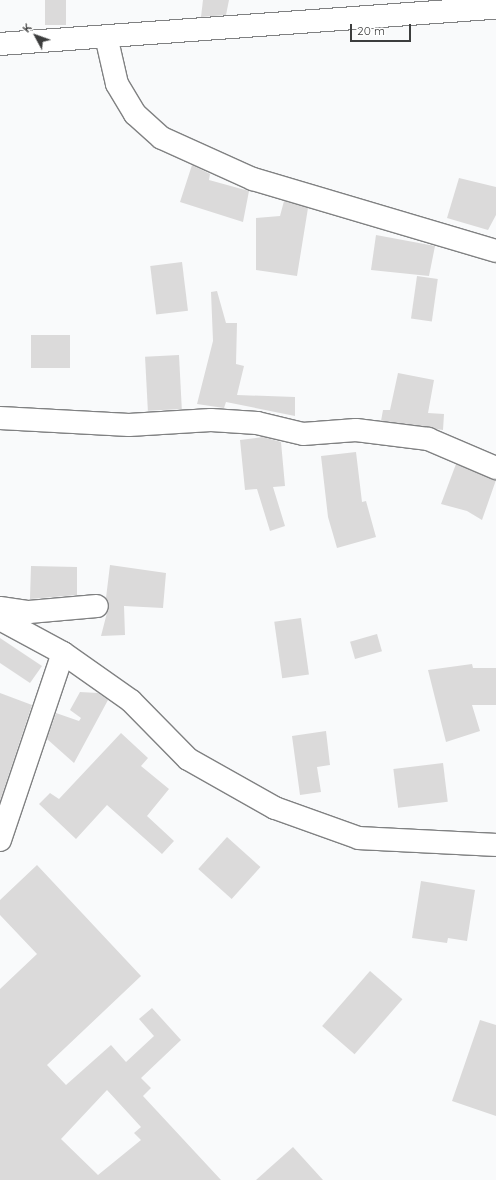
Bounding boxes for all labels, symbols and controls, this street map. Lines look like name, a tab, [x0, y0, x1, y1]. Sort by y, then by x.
north arrow	[16, 16, 56, 56]
scale bar	[352, 16, 413, 42]
text: K	[19, 21, 35, 35]
text: 20 m	[357, 23, 385, 38]

